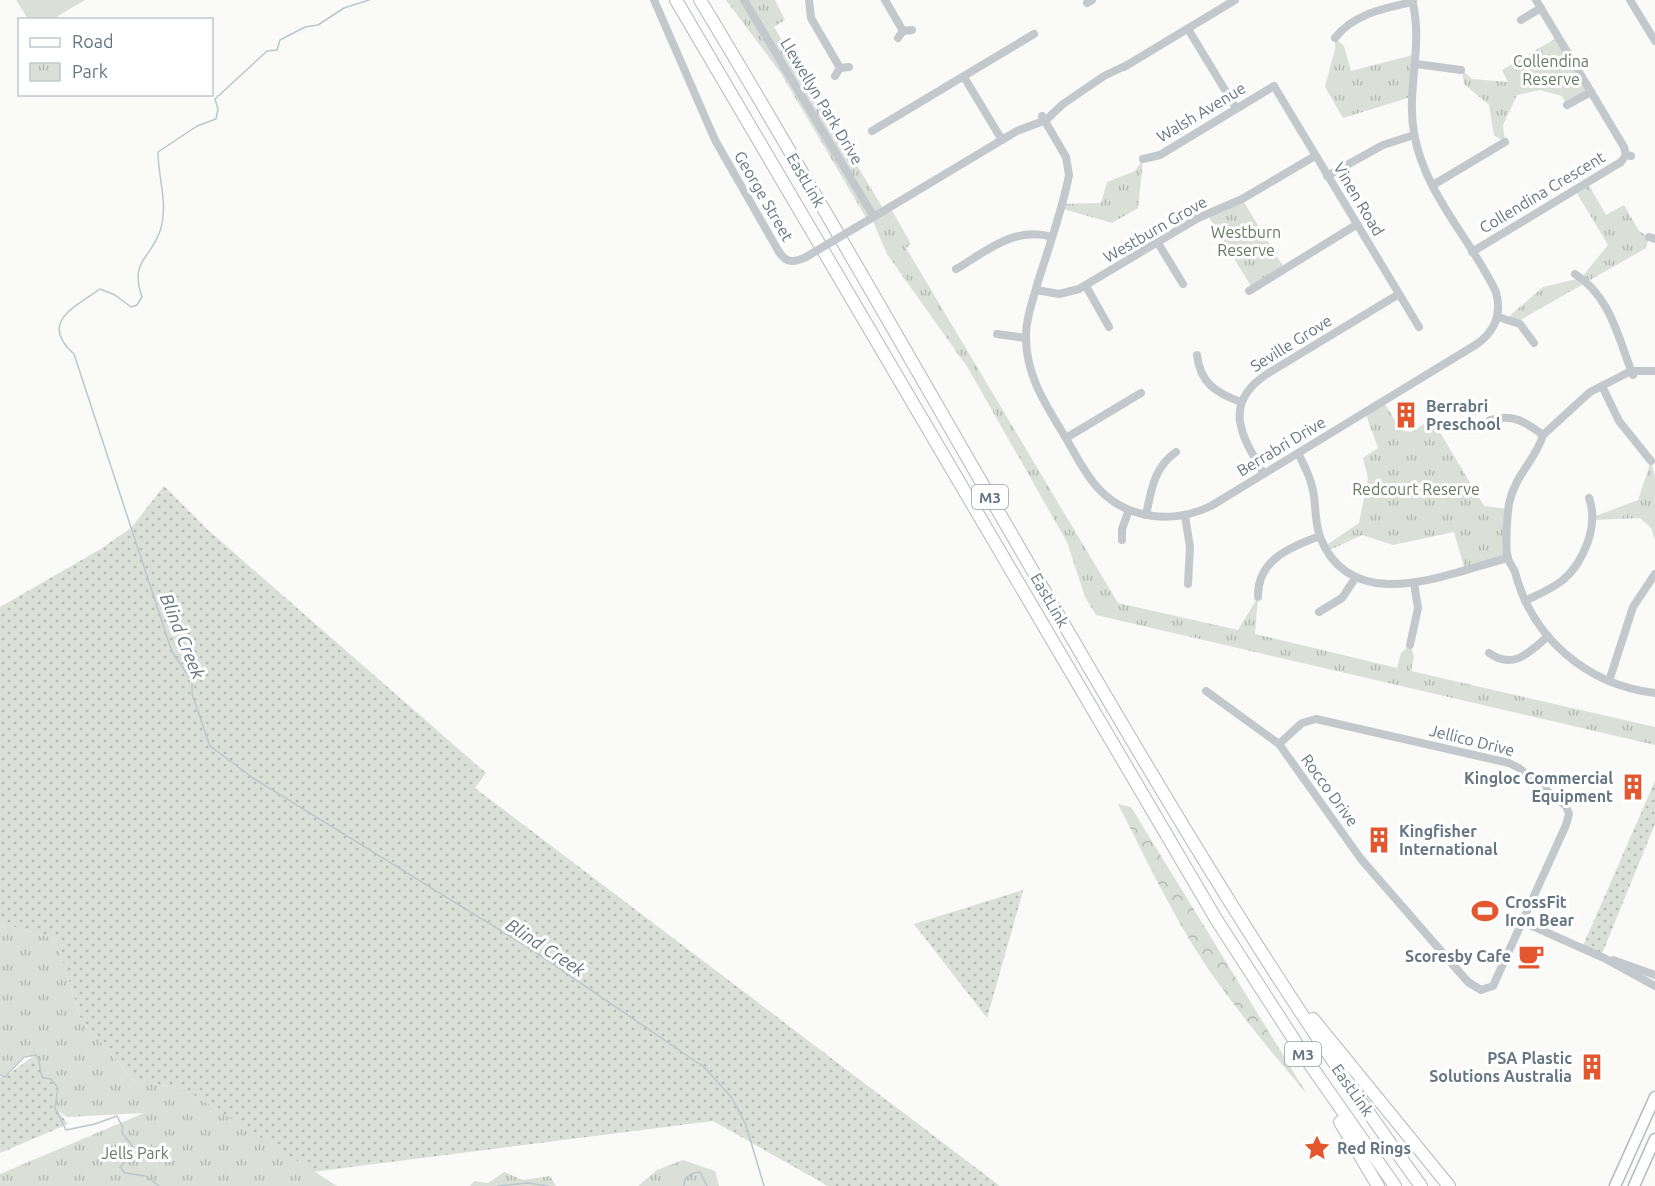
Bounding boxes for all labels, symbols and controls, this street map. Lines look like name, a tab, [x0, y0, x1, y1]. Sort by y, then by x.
legend	[18, 18, 213, 96]
text: Road	[72, 31, 114, 51]
street label: Llewellyn Park Drive	[777, 34, 867, 168]
park label: Collendina Reserve	[1513, 52, 1589, 88]
text: Park	[72, 61, 108, 81]
street label: Walsh Avenue	[1153, 78, 1249, 146]
street label: Collendina Crescent	[1476, 147, 1609, 237]
street label: George Street	[731, 148, 797, 245]
street label: EastLink	[783, 150, 829, 210]
street label: Vinen Road	[1330, 159, 1388, 239]
street label: Westburn Grove	[1100, 192, 1210, 266]
park label: Westburn Reserve	[1211, 223, 1281, 259]
street label: Seville Grove	[1247, 311, 1335, 375]
place label: Berrabri Preschool	[1426, 397, 1501, 433]
building icon: Berrabri Preschool	[1391, 400, 1421, 430]
street label: Berrabri Drive	[1233, 412, 1329, 480]
park label: Redcourt Reserve	[1352, 480, 1480, 498]
road number: M3	[972, 485, 1008, 509]
street label: EastLink	[1027, 570, 1073, 630]
water label: Blind Creek	[157, 590, 209, 682]
street label: Jellico Drive	[1428, 721, 1516, 759]
street label: Rocco Drive	[1298, 750, 1362, 830]
place label: Kingloc Commercial Equipment	[1464, 769, 1613, 805]
building icon: Kingloc Commercial Equipment	[1618, 772, 1648, 802]
place label: Kingfisher International	[1399, 822, 1498, 858]
building icon: Kingfisher International	[1364, 825, 1394, 855]
place label: CrossFit Iron Bear	[1505, 893, 1575, 929]
sports icon: CrossFit Iron Bear	[1470, 896, 1500, 926]
water label: Blind Creek	[503, 914, 590, 980]
cafe icon: Scoresby Cafe	[1516, 941, 1546, 971]
place label: Scoresby Cafe	[1405, 947, 1511, 965]
road number: M3	[1285, 1042, 1321, 1066]
place label: PSA Plastic Solutions Australia	[1429, 1049, 1572, 1085]
building icon: PSA Plastic Solutions Australia	[1577, 1052, 1607, 1082]
street label: EastLink	[1329, 1060, 1377, 1120]
place icon: Red Rings	[1302, 1133, 1332, 1163]
place label: Red Rings	[1337, 1139, 1411, 1157]
park label: Jells Park	[101, 1144, 169, 1162]

